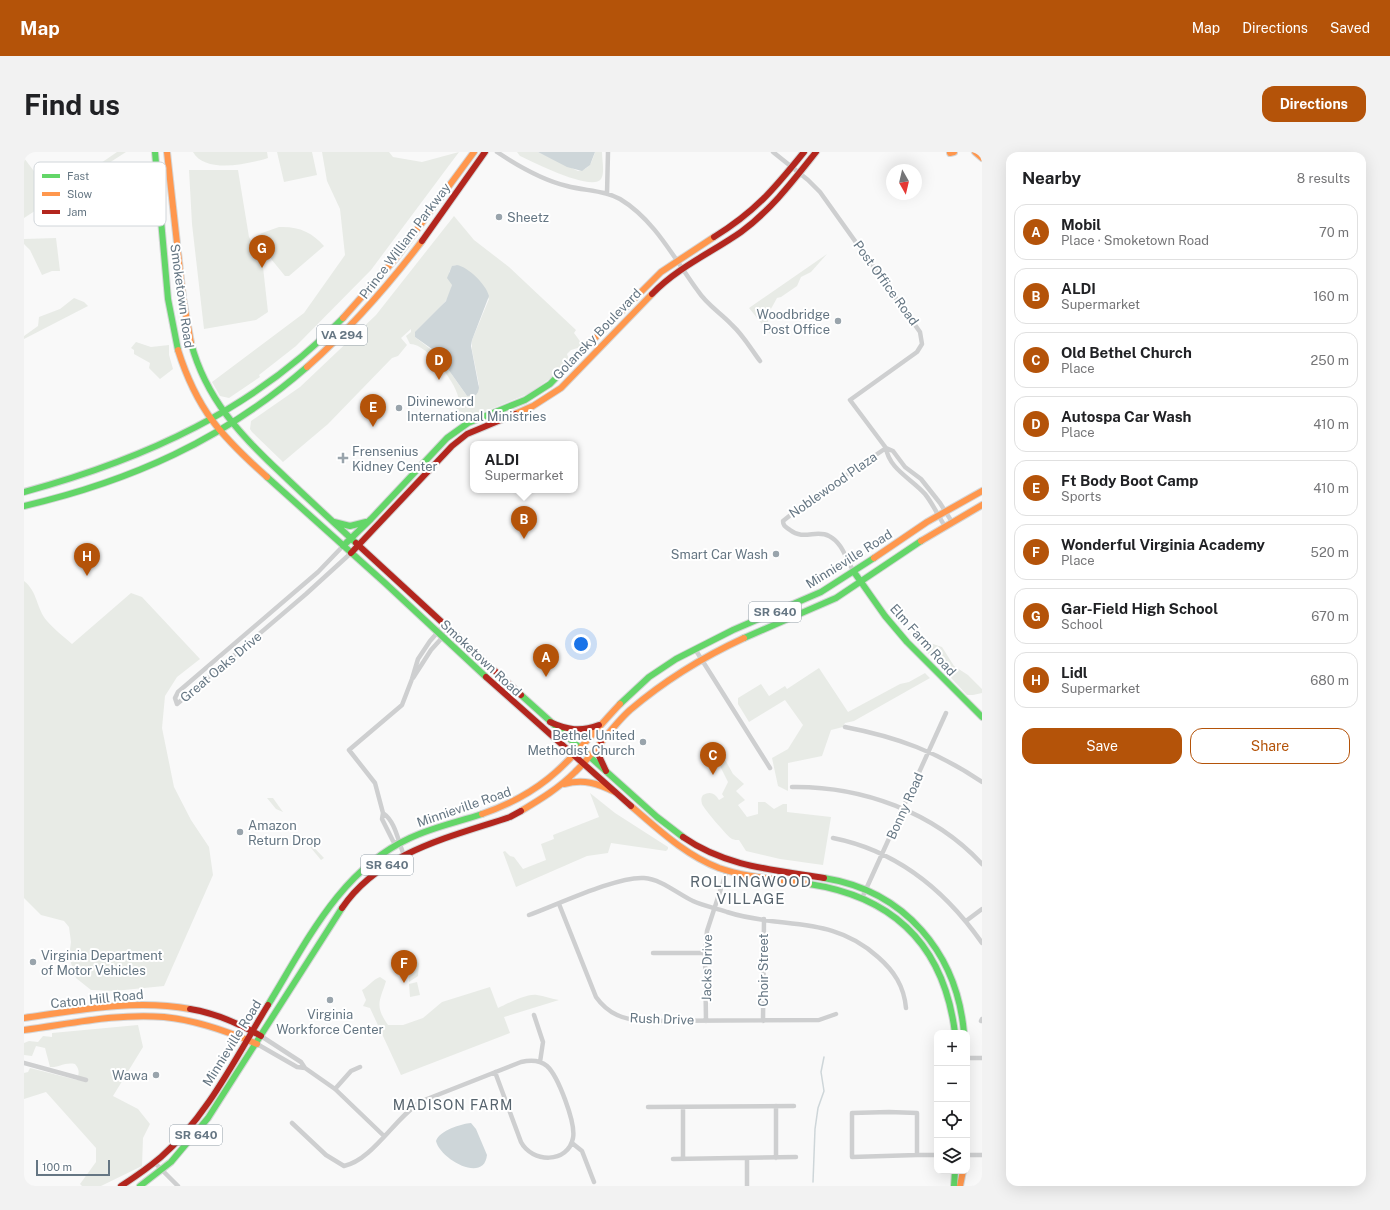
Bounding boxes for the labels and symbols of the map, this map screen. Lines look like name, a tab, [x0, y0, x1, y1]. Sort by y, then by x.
legend	[34, 162, 166, 226]
north arrow	[886, 164, 922, 200]
text: Fast	[67, 170, 89, 182]
street label: Prince William Parkway	[357, 180, 454, 302]
text: Slow	[67, 188, 93, 200]
text: Jam	[67, 206, 87, 218]
place label: Sheetz	[507, 210, 549, 225]
marker: Sheetz	[494, 212, 504, 222]
pin: G	[249, 235, 275, 268]
street label: Post Office Road	[850, 238, 922, 328]
street label: Smoketown Road	[167, 243, 197, 349]
street label: Golansky Boulevard	[550, 285, 644, 383]
place label: Woodbridge Post Office	[757, 307, 830, 337]
marker: Woodbridge Post Office	[833, 316, 843, 326]
road number: VA 294	[317, 325, 367, 345]
pin: D	[426, 347, 452, 380]
pin: E	[360, 394, 386, 427]
place label: Divineword International Ministries	[407, 394, 546, 424]
marker: Divineword International Ministries	[394, 403, 404, 413]
place label: Frensenius Kidney Center	[352, 444, 438, 474]
street label: Noblewood Plaza	[786, 449, 880, 521]
marker: Frensenius Kidney Center	[337, 452, 349, 464]
pin: B	[511, 506, 537, 539]
street label: Minnieville Road	[803, 526, 895, 592]
pin: H	[74, 543, 100, 576]
place label: Smart Car Wash	[671, 547, 768, 562]
marker: Smart Car Wash	[771, 549, 781, 559]
street label: Elm Farm Road	[887, 601, 959, 679]
road number: SR 640	[749, 602, 801, 622]
street label: Smoketown Road	[437, 617, 525, 699]
street label: Great Oaks Drive	[177, 629, 265, 705]
your location	[571, 634, 591, 654]
pin: A	[533, 644, 559, 677]
place label: Bethel United Methodist Church	[527, 728, 635, 758]
marker: Bethel United Methodist Church	[638, 737, 648, 747]
pin: C	[700, 742, 726, 775]
street label: Bonny Road	[884, 770, 926, 842]
street label: Minnieville Road	[415, 784, 513, 830]
place label: Amazon Return Drop	[248, 818, 321, 848]
marker: Amazon Return Drop	[235, 827, 245, 837]
road number: SR 640	[361, 855, 413, 875]
district label: ROLLINGWOOD VILLAGE	[690, 873, 812, 907]
street label: Choir Street	[756, 933, 771, 1007]
street label: Jacks Drive	[699, 934, 715, 1002]
place label: Virginia Department of Motor Vehicles	[41, 948, 162, 978]
pin: F	[391, 950, 417, 983]
marker: Virginia Department of Motor Vehicles	[28, 957, 38, 967]
street label: Caton Hill Road	[50, 987, 144, 1011]
marker: Virginia Workforce Center	[325, 995, 335, 1005]
street label: Minnieville Road	[199, 997, 265, 1089]
place label: Virginia Workforce Center	[276, 1007, 384, 1037]
street label: Rush Drive	[629, 1010, 695, 1028]
place label: Wawa	[112, 1068, 148, 1083]
marker: Wawa	[151, 1070, 161, 1080]
district label: MADISON FARM	[393, 1097, 513, 1113]
road number: SR 640	[170, 1125, 222, 1145]
scale bar	[36, 1158, 110, 1177]

